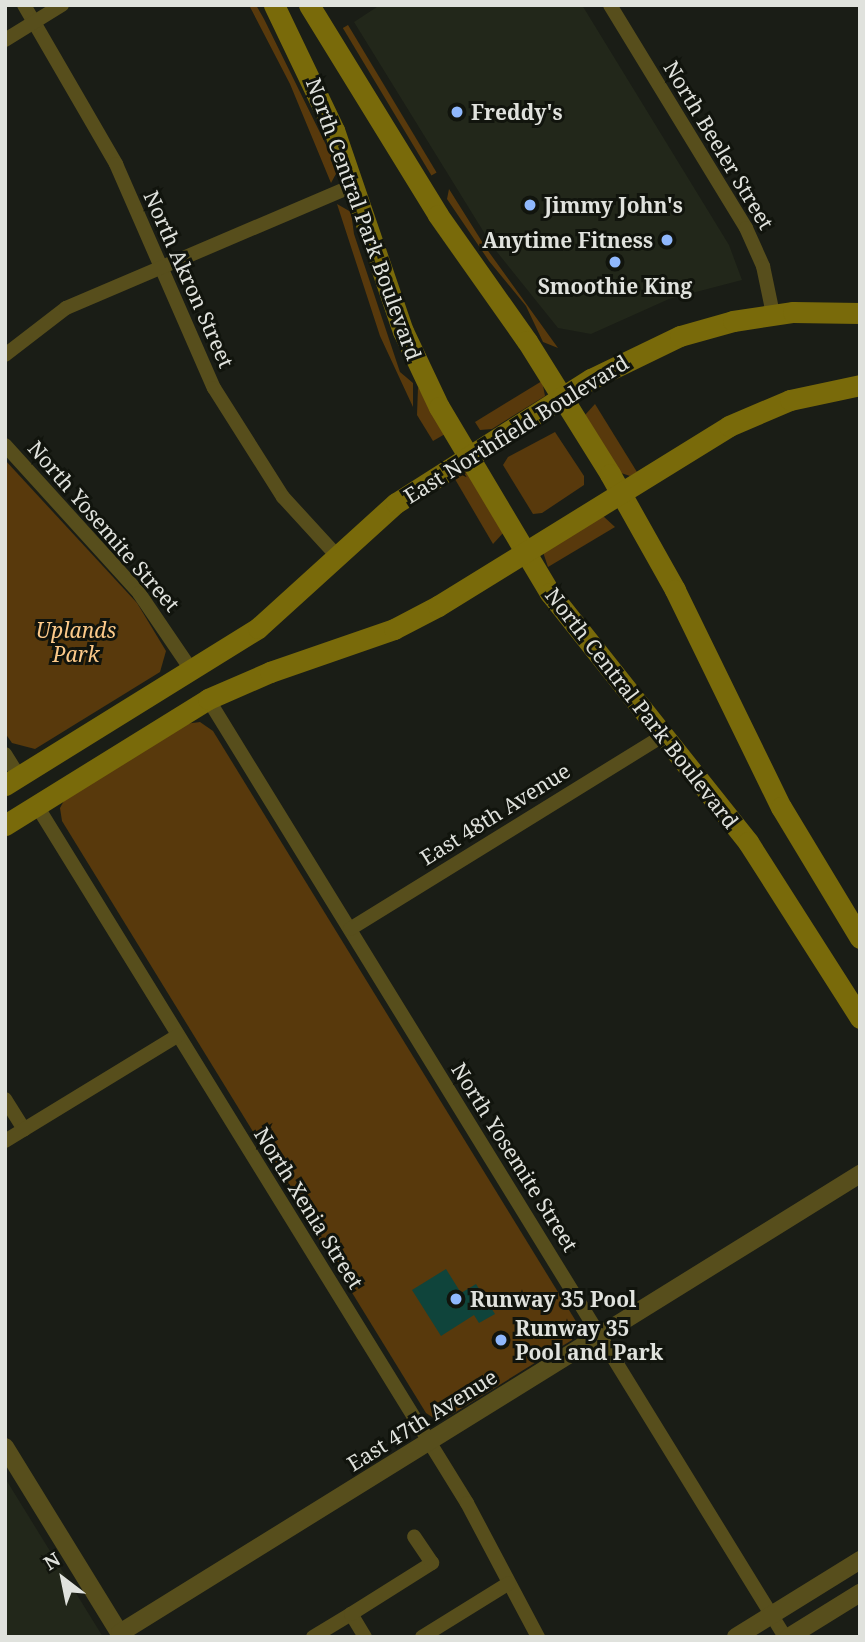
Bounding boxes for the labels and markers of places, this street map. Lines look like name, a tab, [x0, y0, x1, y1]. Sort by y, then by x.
place label: Freddy's	[471, 99, 563, 125]
marker: Freddy's	[449, 104, 465, 120]
place label: Jimmy John's	[544, 192, 683, 218]
marker: Jimmy John's	[522, 197, 538, 213]
place label: Anytime Fitness	[482, 227, 653, 253]
marker: Anytime Fitness	[659, 232, 675, 248]
marker: Smoothie King	[607, 254, 623, 270]
place label: Smoothie King	[538, 273, 692, 299]
place label: Runway 35 Pool	[470, 1286, 637, 1312]
marker: Runway 35 Pool	[448, 1291, 464, 1307]
place label: Runway 35 Pool and Park	[515, 1315, 663, 1365]
marker: Runway 35 Pool and Park	[493, 1332, 509, 1348]

